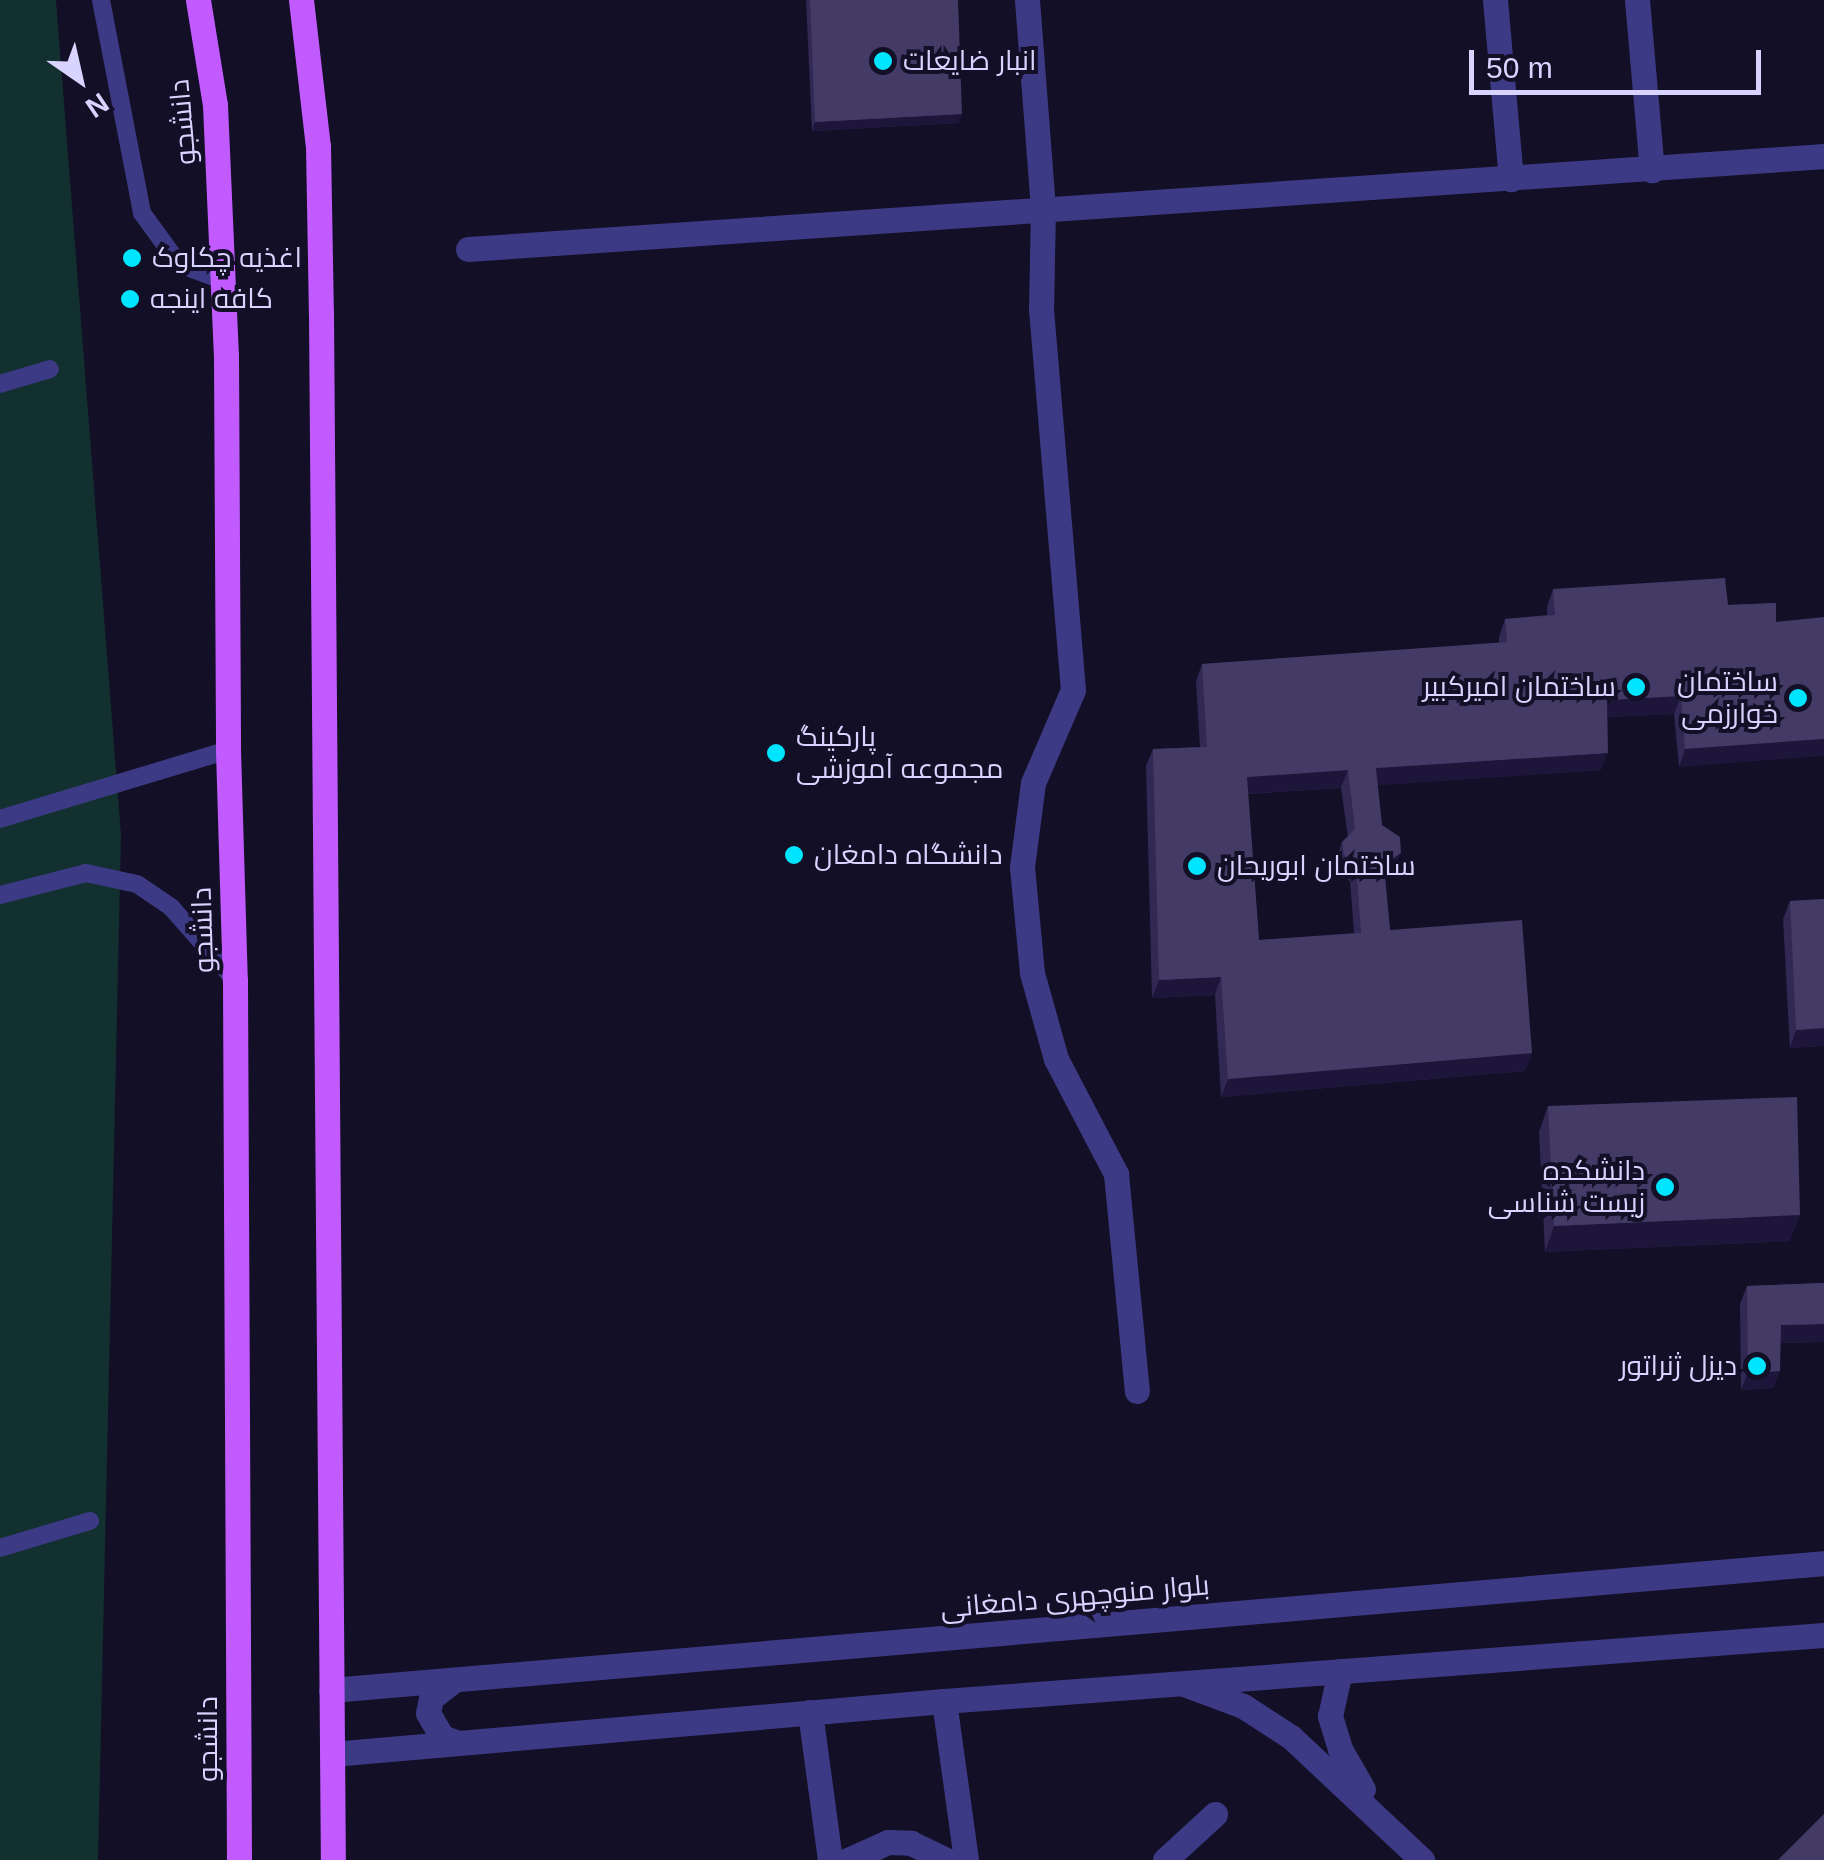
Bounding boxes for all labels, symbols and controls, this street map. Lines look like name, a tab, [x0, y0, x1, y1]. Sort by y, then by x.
north arrow	[30, 30, 130, 130]
scale bar	[1474, 30, 1766, 92]
place label: انبار ضایعات	[903, 44, 1037, 78]
marker: انبار ضایعات	[872, 50, 894, 72]
text: 50 m	[1486, 51, 1553, 84]
street label: دانشجو	[163, 78, 203, 166]
text: N	[80, 87, 114, 124]
place label: اغذیه چکاوک	[152, 241, 302, 275]
marker: اغذیه چکاوک	[121, 247, 143, 269]
place label: کافه اینجه	[150, 282, 273, 316]
marker: کافه اینجه	[119, 288, 141, 310]
place label: ساختمان خوارزمی	[1677, 665, 1778, 731]
place label: ساختمان امیرکبیر	[1423, 670, 1616, 704]
marker: ساختمان امیرکبیر	[1625, 676, 1647, 698]
marker: ساختمان خوارزمی	[1787, 687, 1809, 709]
place label: پارکینگ مجموعه آموزشی	[796, 720, 1003, 786]
marker: پارکینگ مجموعه آموزشی	[765, 742, 787, 764]
place label: دانشگاه دامغان	[814, 838, 1003, 872]
marker: دانشگاه دامغان	[783, 844, 805, 866]
place label: ساختمان ابوریحان	[1217, 849, 1416, 883]
marker: ساختمان ابوریحان	[1186, 855, 1208, 877]
street label: دانشجو	[185, 887, 221, 973]
place label: دانشکده زیست شناسی	[1488, 1154, 1645, 1220]
marker: دانشکده زیست شناسی	[1654, 1176, 1676, 1198]
place label: دیزل ژنراتور	[1619, 1349, 1737, 1383]
marker: دیزل ژنراتور	[1746, 1355, 1768, 1377]
street label: بلوار منوچهری دامغانی	[939, 1569, 1211, 1625]
street label: دانشجو	[191, 1696, 225, 1782]

